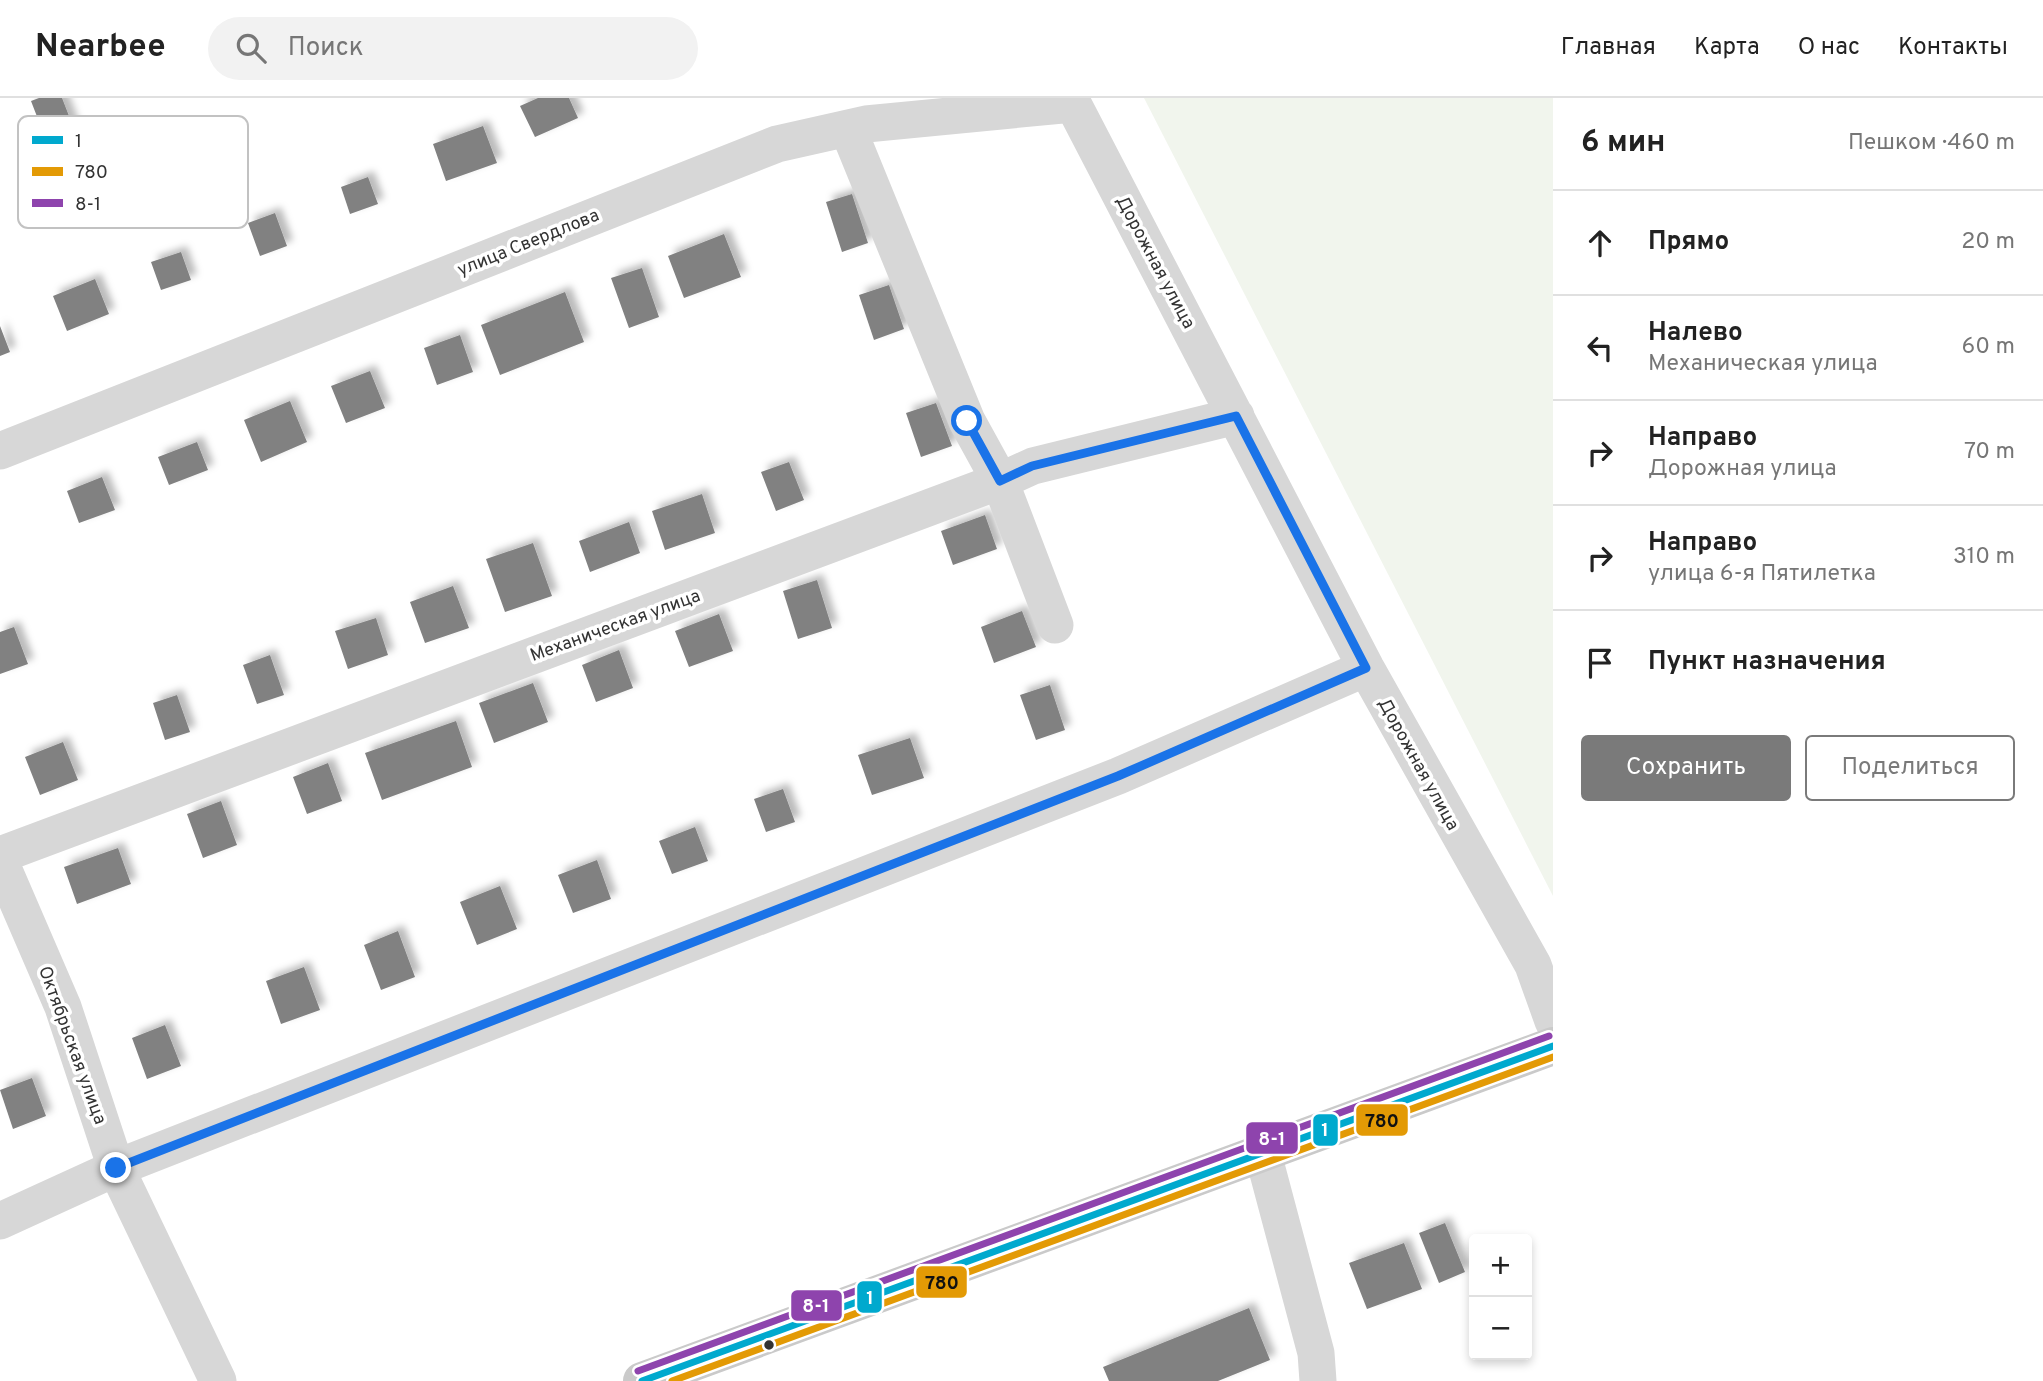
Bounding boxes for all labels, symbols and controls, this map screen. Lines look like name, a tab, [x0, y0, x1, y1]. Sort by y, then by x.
search box	[208, 17, 698, 80]
text: Nearbee	[35, 27, 166, 69]
icon: search	[232, 29, 270, 67]
text: Поиск	[288, 32, 364, 65]
text: Главная	[1561, 33, 1656, 63]
text: Карта	[1694, 33, 1760, 63]
text: О нас	[1798, 33, 1860, 63]
text: Контакты	[1898, 33, 2008, 63]
legend	[18, 116, 248, 228]
text: 6 мин	[1581, 125, 1665, 162]
text: Пешком · 460 m	[1848, 129, 2015, 158]
text: 1	[75, 130, 82, 154]
text: 780	[75, 161, 108, 185]
street label: Дорожная улица	[1110, 192, 1199, 333]
text: 8-1	[75, 193, 101, 217]
street label: улица Свердлова	[454, 204, 603, 282]
icon: ahead	[1581, 224, 1619, 262]
text: Прямо	[1648, 226, 1729, 259]
text: 20 m	[1961, 228, 2015, 257]
text: Налево	[1648, 317, 1743, 350]
icon: left	[1581, 329, 1619, 367]
text: 60 m	[1962, 333, 2015, 362]
text: Механическая улица	[1648, 350, 1878, 379]
route start	[951, 405, 982, 436]
text: Направо	[1648, 422, 1757, 455]
icon: right	[1581, 434, 1619, 472]
text: 70 m	[1964, 438, 2015, 467]
text: Дорожная улица	[1648, 455, 1837, 484]
text: Направо	[1648, 527, 1757, 560]
icon: right	[1581, 539, 1619, 577]
text: 310 m	[1953, 543, 2015, 572]
text: улица 6-я Пятилетка	[1648, 560, 1876, 589]
street label: Механическая улица	[527, 585, 704, 668]
icon: arrive	[1581, 644, 1619, 682]
text: Пункт назначения	[1648, 646, 1886, 679]
street label: Дорожная улица	[1372, 695, 1464, 835]
button: Сохранить	[1581, 735, 1791, 801]
button: Поделиться	[1805, 735, 2015, 801]
street label: Октябрьская улица	[32, 963, 111, 1128]
line badge: 780	[1355, 1103, 1409, 1137]
text: 780	[1365, 1110, 1399, 1134]
line badge: 1	[1312, 1113, 1339, 1147]
text: 1	[1321, 1119, 1329, 1143]
line badge: 8-1	[1245, 1121, 1299, 1155]
text: 8-1	[1258, 1128, 1286, 1152]
route end	[100, 1152, 131, 1183]
map controls	[1469, 1234, 1532, 1360]
button: +	[1469, 1234, 1532, 1297]
line badge: 780	[915, 1265, 968, 1299]
text: 780	[925, 1272, 959, 1296]
line badge: 1	[856, 1280, 883, 1314]
text: 1	[866, 1287, 874, 1311]
line badge: 8-1	[790, 1289, 843, 1322]
text: 8-1	[802, 1295, 830, 1319]
button: −	[1469, 1297, 1532, 1360]
unlabelled marker	[762, 1338, 776, 1352]

